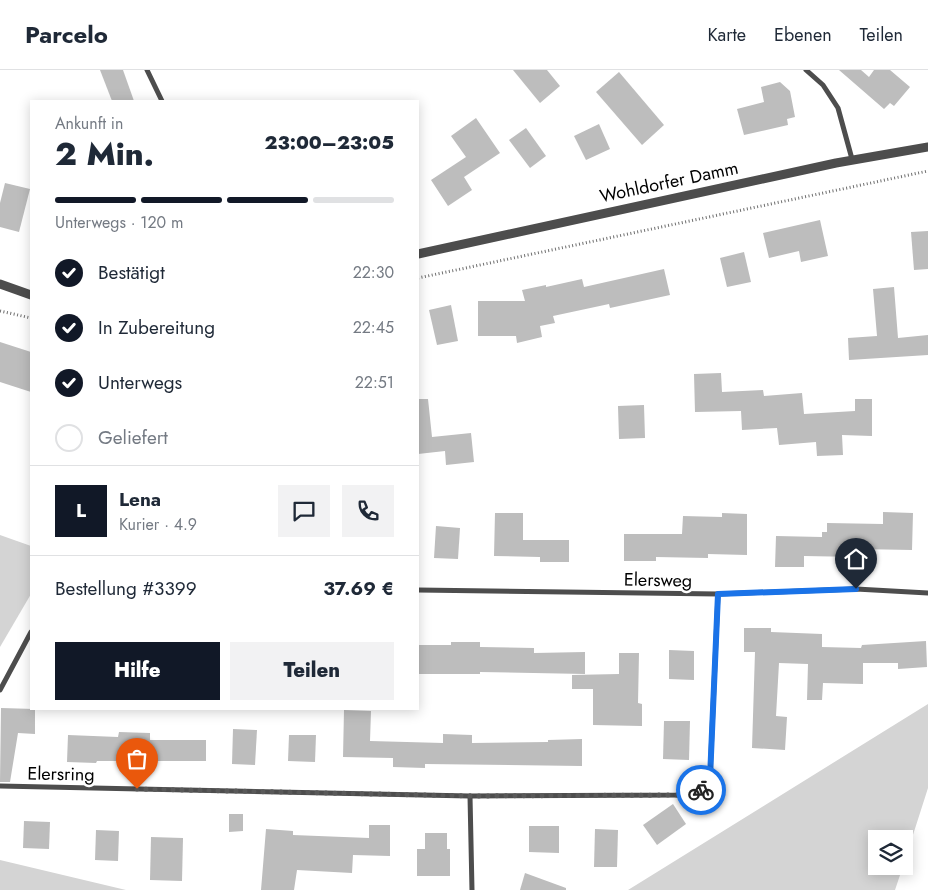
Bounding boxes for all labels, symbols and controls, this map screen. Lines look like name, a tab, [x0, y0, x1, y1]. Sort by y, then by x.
text: Parcelo	[25, 17, 108, 52]
text: Karte	[707, 22, 746, 48]
text: Ebenen	[774, 22, 832, 48]
text: Teilen	[860, 22, 903, 48]
text: Ankunft in	[55, 112, 123, 135]
text: 23:00–23:05	[264, 129, 394, 156]
text: 2 Min.	[55, 131, 154, 177]
street label: Wohldorfer Damm	[597, 155, 741, 209]
text: Unterwegs · 120 m	[55, 211, 184, 234]
icon: check	[55, 259, 83, 287]
text: Bestätigt	[98, 259, 165, 286]
text: 22:30	[353, 261, 394, 284]
icon: check	[55, 314, 83, 342]
text: In Zubereitung	[98, 314, 215, 341]
text: 22:45	[353, 316, 394, 339]
icon: check	[55, 369, 83, 397]
text: Unterwegs	[98, 369, 182, 396]
text: 22:51	[355, 371, 394, 394]
text: Geliefert	[98, 424, 168, 451]
button: chat	[278, 485, 330, 537]
button: phone	[342, 485, 394, 537]
text: Lena	[119, 486, 161, 513]
text: L	[76, 497, 86, 524]
text: Kurier · 4.9	[119, 513, 197, 536]
pin	[835, 538, 877, 589]
icon: home	[842, 545, 870, 573]
street label: Elersweg	[624, 566, 692, 594]
text: Bestellung #3399	[55, 575, 197, 602]
text: 37.69 €	[323, 575, 394, 602]
button: Hilfe	[55, 642, 220, 700]
button: Teilen	[230, 642, 394, 700]
pin	[116, 738, 158, 789]
icon: bag	[123, 745, 151, 773]
street label: Elersring	[27, 760, 95, 788]
courier	[676, 765, 726, 815]
icon: bike	[687, 776, 715, 804]
map controls	[868, 830, 913, 875]
button: layers	[868, 830, 913, 875]

